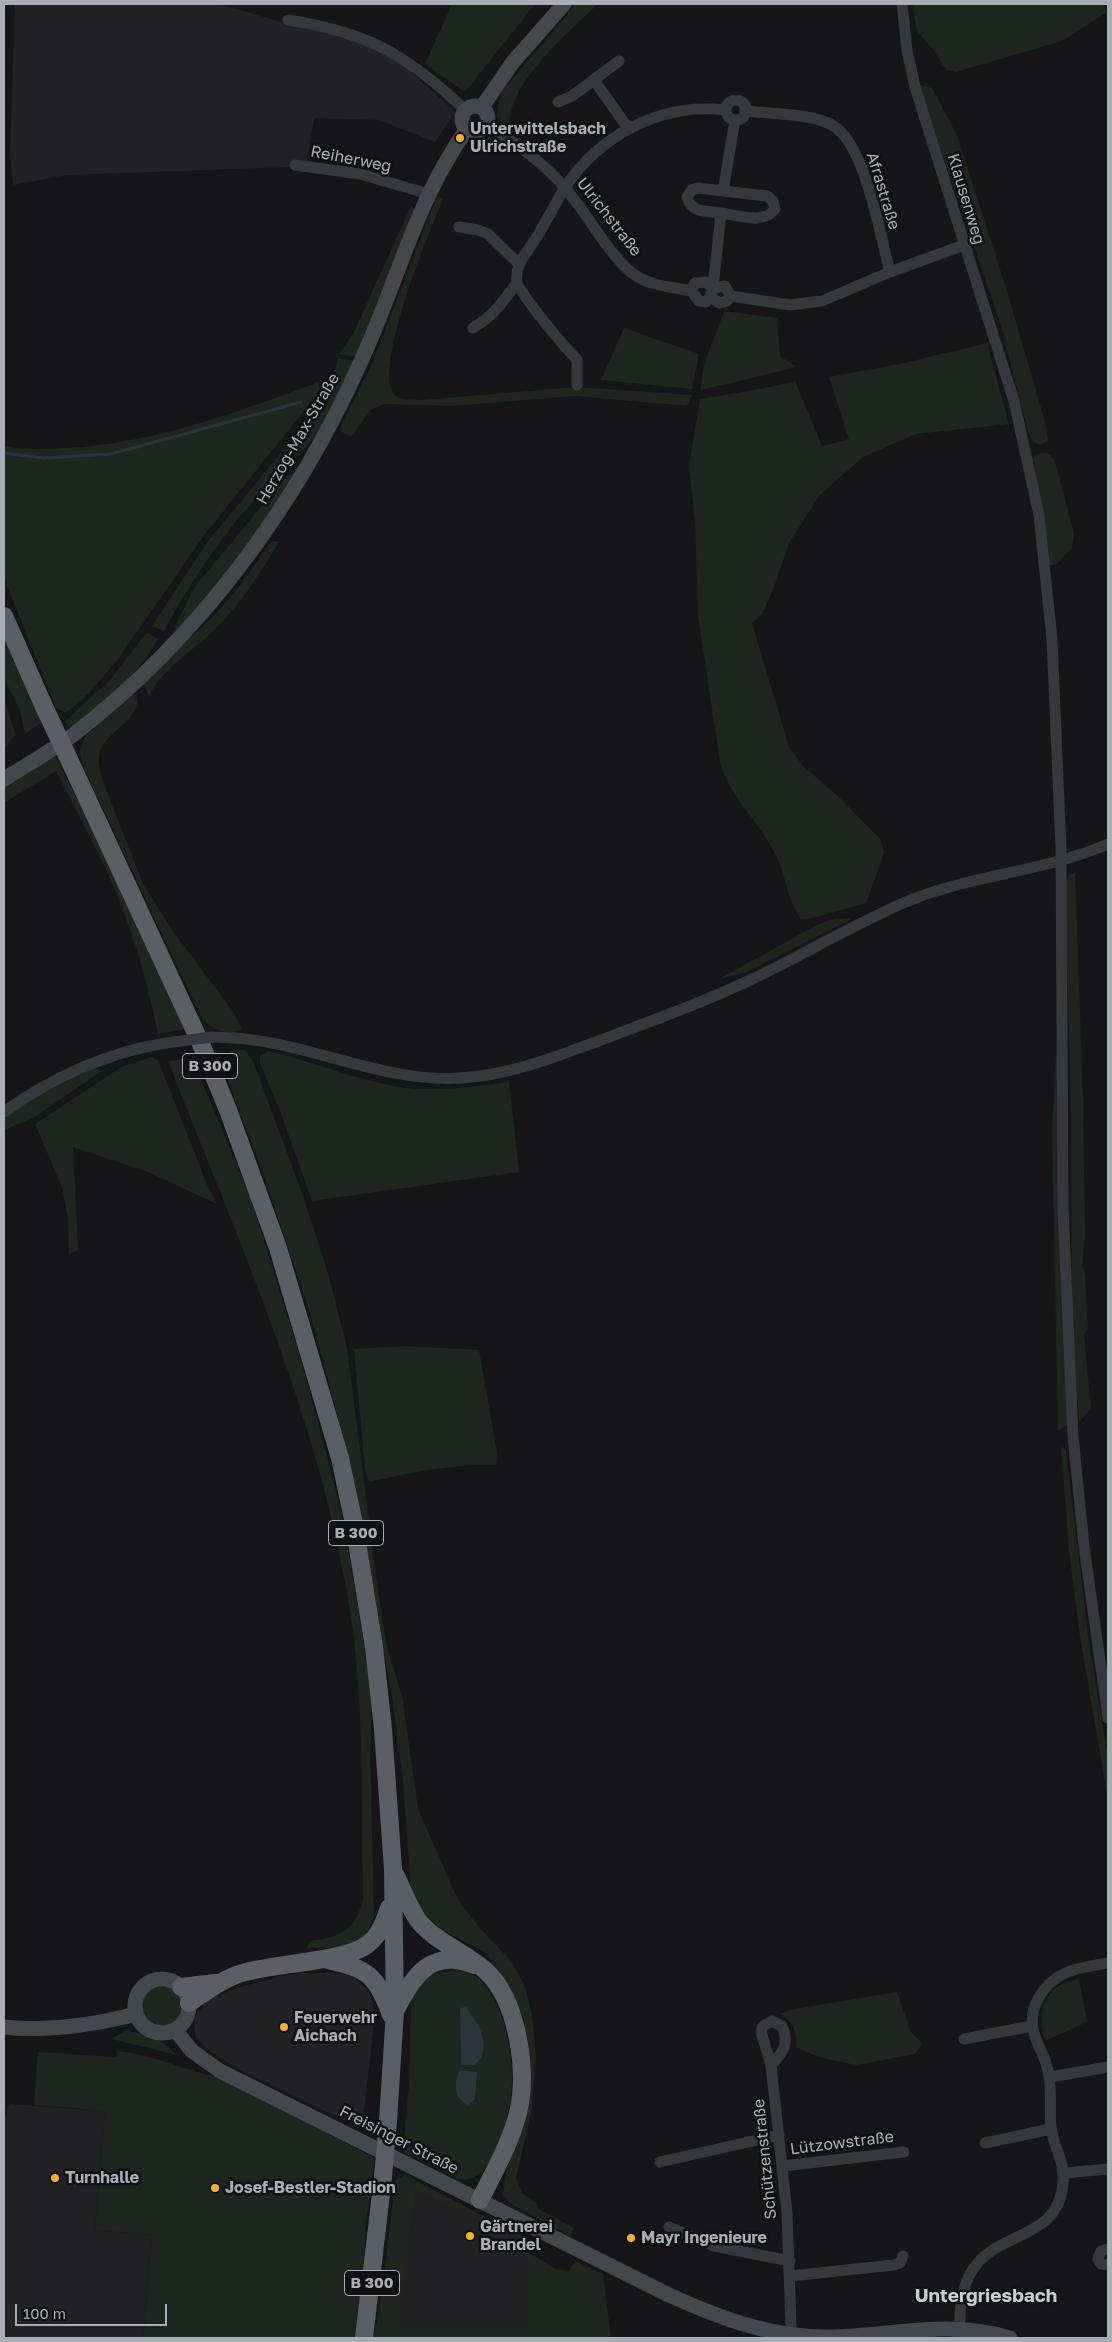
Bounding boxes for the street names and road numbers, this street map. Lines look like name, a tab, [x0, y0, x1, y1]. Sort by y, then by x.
street label: Reiherweg	[309, 142, 393, 176]
street label: Afrastraße	[862, 150, 904, 232]
street label: Klausenweg	[943, 151, 989, 247]
street label: Ulrichstraße	[572, 174, 646, 260]
street label: Herzog-Max-Straße	[253, 370, 343, 508]
road number: B 300	[182, 1054, 238, 1078]
road number: B 300	[328, 1520, 384, 1546]
street label: Schützenstraße	[749, 2098, 781, 2220]
street label: Freisinger Straße	[336, 2102, 462, 2178]
street label: Lützowstraße	[789, 2127, 895, 2159]
road number: B 300	[344, 2270, 400, 2296]

